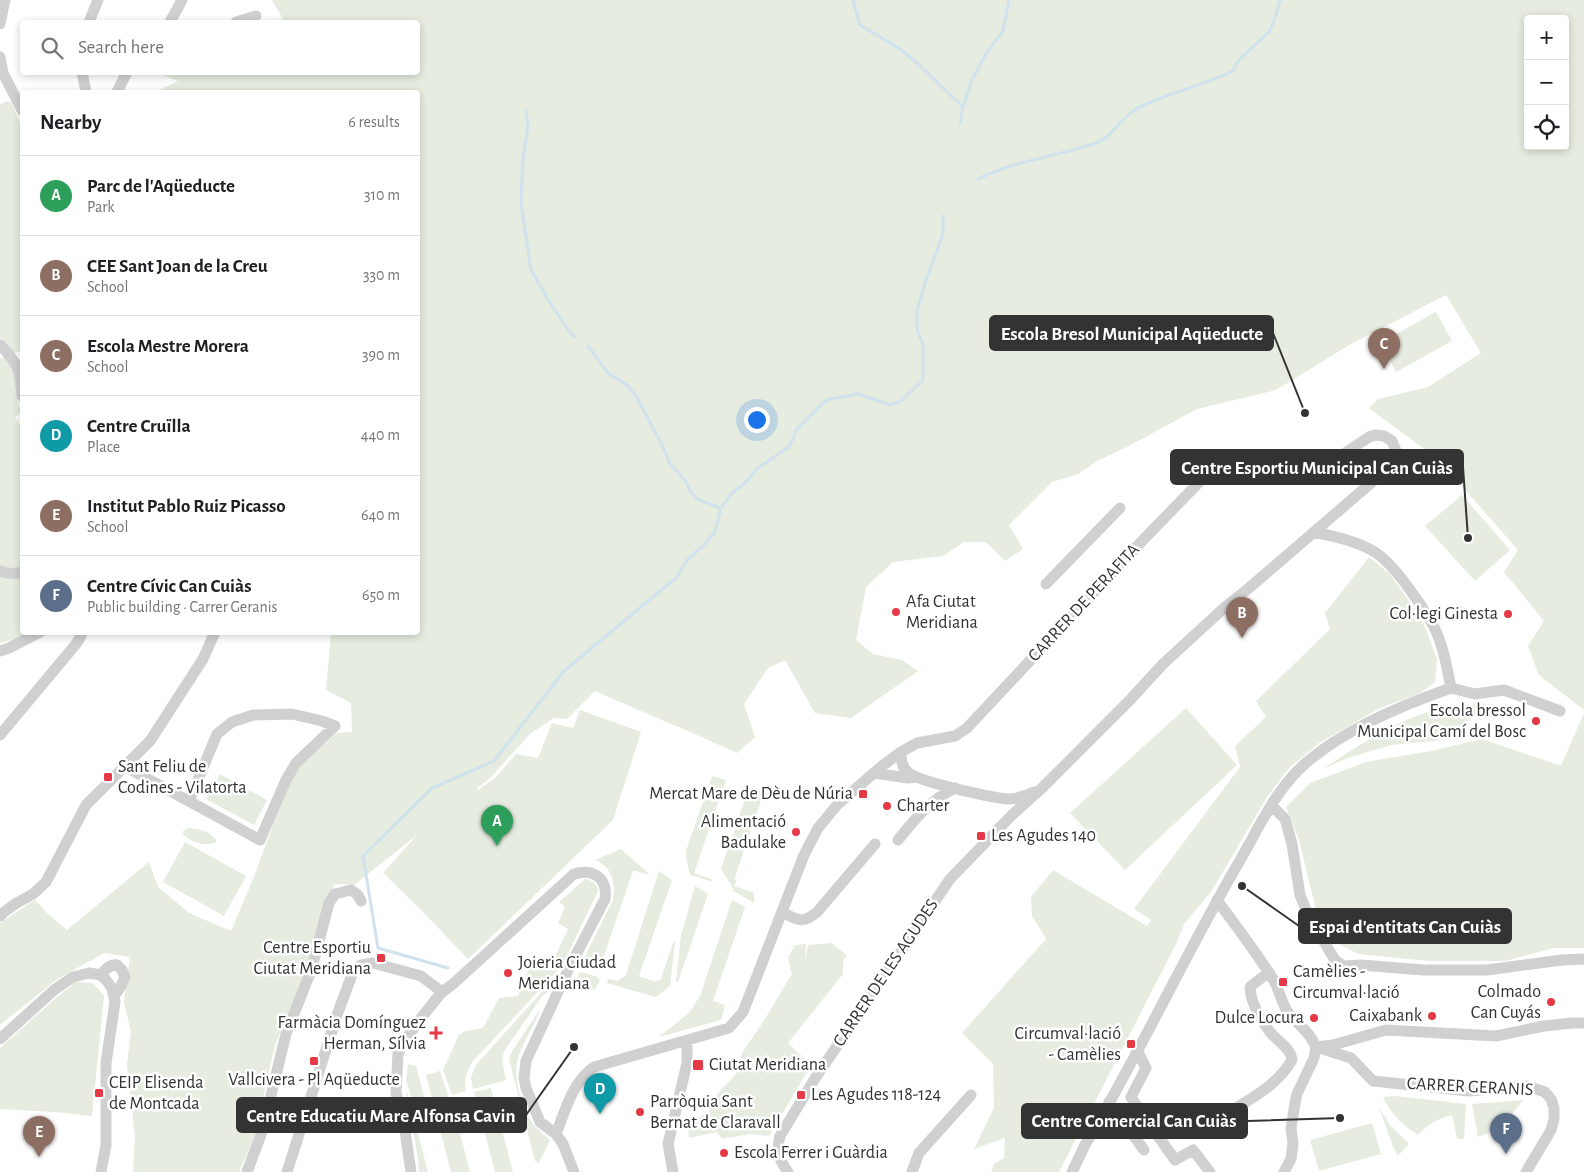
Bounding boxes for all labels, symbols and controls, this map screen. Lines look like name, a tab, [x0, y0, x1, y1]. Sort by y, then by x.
map controls	[1524, 15, 1569, 150]
button: +	[1524, 15, 1569, 60]
search box	[20, 20, 420, 75]
icon: search	[38, 34, 66, 62]
text: Search here	[78, 38, 164, 57]
button: −	[1524, 60, 1569, 105]
button: locate	[1524, 105, 1569, 150]
text: Nearby	[40, 112, 101, 133]
text: 6 results	[348, 114, 400, 130]
text: Parc de l'Aqüeducte	[87, 177, 235, 196]
text: A	[51, 187, 61, 203]
text: 310 m	[364, 187, 400, 203]
text: Park	[87, 199, 115, 215]
text: CEE Sant Joan de la Creu	[87, 257, 268, 276]
text: B	[51, 267, 61, 283]
text: 330 m	[363, 267, 400, 283]
text: School	[87, 279, 128, 295]
callout: Escola Bresol Municipal Aqüeducte	[990, 316, 1273, 350]
text: Escola Bresol Municipal Aqüeducte	[1001, 325, 1263, 344]
pin: C	[1368, 328, 1400, 369]
text: Escola Mestre Morera	[87, 337, 249, 356]
text: C	[52, 347, 60, 363]
text: 390 m	[362, 347, 400, 363]
text: School	[87, 359, 128, 375]
your location	[744, 407, 770, 433]
text: Centre Cruïlla	[87, 417, 191, 436]
text: D	[51, 427, 61, 443]
text: 440 m	[361, 427, 400, 443]
text: Place	[87, 439, 120, 455]
callout: Centre Esportiu Municipal Can Cuiàs	[1171, 450, 1463, 484]
text: Centre Esportiu Municipal Can Cuiàs	[1181, 459, 1453, 478]
text: Institut Pablo Ruiz Picasso	[87, 497, 286, 516]
text: E	[52, 507, 60, 523]
text: 640 m	[361, 507, 400, 523]
text: School	[87, 519, 128, 535]
street label: CARRER DE PERAFITA	[1025, 540, 1143, 665]
text: Centre Cívic Can Cuiàs	[87, 577, 251, 596]
text: F	[52, 587, 60, 603]
text: 650 m	[362, 587, 400, 603]
place label: Afa Ciutat Meridiana	[906, 593, 978, 632]
pin: B	[1226, 597, 1258, 638]
text: Public building · Carrer Geranis	[87, 599, 277, 615]
place label: Col·legi Ginesta	[1389, 605, 1498, 623]
marker: Afa Ciutat Meridiana	[890, 606, 902, 618]
marker: Col·legi Ginesta	[1502, 608, 1514, 620]
place label: Escola bressol Municipal Camí del Bosc	[1357, 702, 1526, 741]
marker: Escola bressol Municipal Camí del Bosc	[1530, 715, 1542, 727]
place label: Sant Feliu de Codines - Vilatorta	[118, 758, 247, 797]
marker: Sant Feliu de Codines - Vilatorta	[102, 771, 114, 783]
place label: Mercat Mare de Dèu de Núria	[649, 785, 853, 803]
marker: Mercat Mare de Dèu de Núria	[857, 788, 869, 800]
place label: Charter	[897, 797, 949, 815]
marker: Charter	[881, 800, 893, 812]
pin: A	[481, 805, 513, 846]
place label: Alimentació Badulake	[701, 813, 786, 852]
marker: Alimentació Badulake	[790, 826, 802, 838]
place label: Les Agudes 140	[991, 827, 1096, 845]
marker: Les Agudes 140	[975, 830, 987, 842]
street label: CARRER DE LES AGUDES	[830, 896, 942, 1050]
callout: Espai d'entitats Can Cuiàs	[1299, 909, 1511, 943]
text: Espai d'entitats Can Cuiàs	[1309, 918, 1501, 937]
place label: Centre Esportiu Ciutat Meridiana	[254, 939, 371, 978]
marker: Centre Esportiu Ciutat Meridiana	[375, 952, 387, 964]
place label: Joieria Ciudad Meridiana	[518, 954, 616, 993]
place label: Camèlies - Circumval·lació	[1293, 963, 1400, 1002]
marker: Joieria Ciudad Meridiana	[502, 967, 514, 979]
marker: Camèlies - Circumval·lació	[1277, 976, 1289, 988]
place label: Colmado Can Cuyás	[1471, 983, 1541, 1022]
marker: Colmado Can Cuyás	[1545, 996, 1557, 1008]
place label: Caixabank	[1349, 1007, 1423, 1025]
place label: Dulce Locura	[1215, 1009, 1304, 1027]
marker: Caixabank	[1426, 1010, 1438, 1022]
marker: Dulce Locura	[1308, 1012, 1320, 1024]
place label: Farmàcia Domínguez Herman, Sílvia	[278, 1014, 426, 1053]
place label: Circumval·lació - Camèlies	[1014, 1025, 1121, 1064]
marker: Farmàcia Domínguez Herman, Sílvia	[430, 1027, 442, 1039]
marker: Circumval·lació - Camèlies	[1125, 1038, 1137, 1050]
marker: Vallcivera - Pl Aqüeducte	[308, 1055, 320, 1067]
place label: Ciutat Meridiana	[709, 1056, 826, 1074]
marker: Ciutat Meridiana	[691, 1058, 705, 1072]
place label: Vallcivera - Pl Aqüeducte	[228, 1071, 400, 1089]
pin: D	[584, 1073, 616, 1114]
place label: CEIP Elisenda de Montcada	[109, 1074, 204, 1113]
street label: CARRER GERANIS	[1406, 1075, 1534, 1099]
place label: Les Agudes 118-124	[811, 1086, 942, 1104]
marker: CEIP Elisenda de Montcada	[93, 1087, 105, 1099]
marker: Les Agudes 118-124	[795, 1089, 807, 1101]
place label: Parròquia Sant Bernat de Claravall	[650, 1093, 781, 1132]
callout: Centre Educatiu Mare Alfonsa Cavin	[237, 1098, 526, 1132]
callout: Centre Comercial Can Cuiàs	[1022, 1104, 1247, 1138]
marker: Parròquia Sant Bernat de Claravall	[634, 1106, 646, 1118]
text: Centre Educatiu Mare Alfonsa Cavin	[246, 1107, 516, 1126]
text: Centre Comercial Can Cuiàs	[1031, 1112, 1237, 1131]
pin: F	[1490, 1113, 1522, 1154]
pin: E	[23, 1116, 55, 1157]
place label: Escola Ferrer i Guàrdia	[734, 1144, 888, 1162]
marker: Escola Ferrer i Guàrdia	[718, 1147, 730, 1159]

